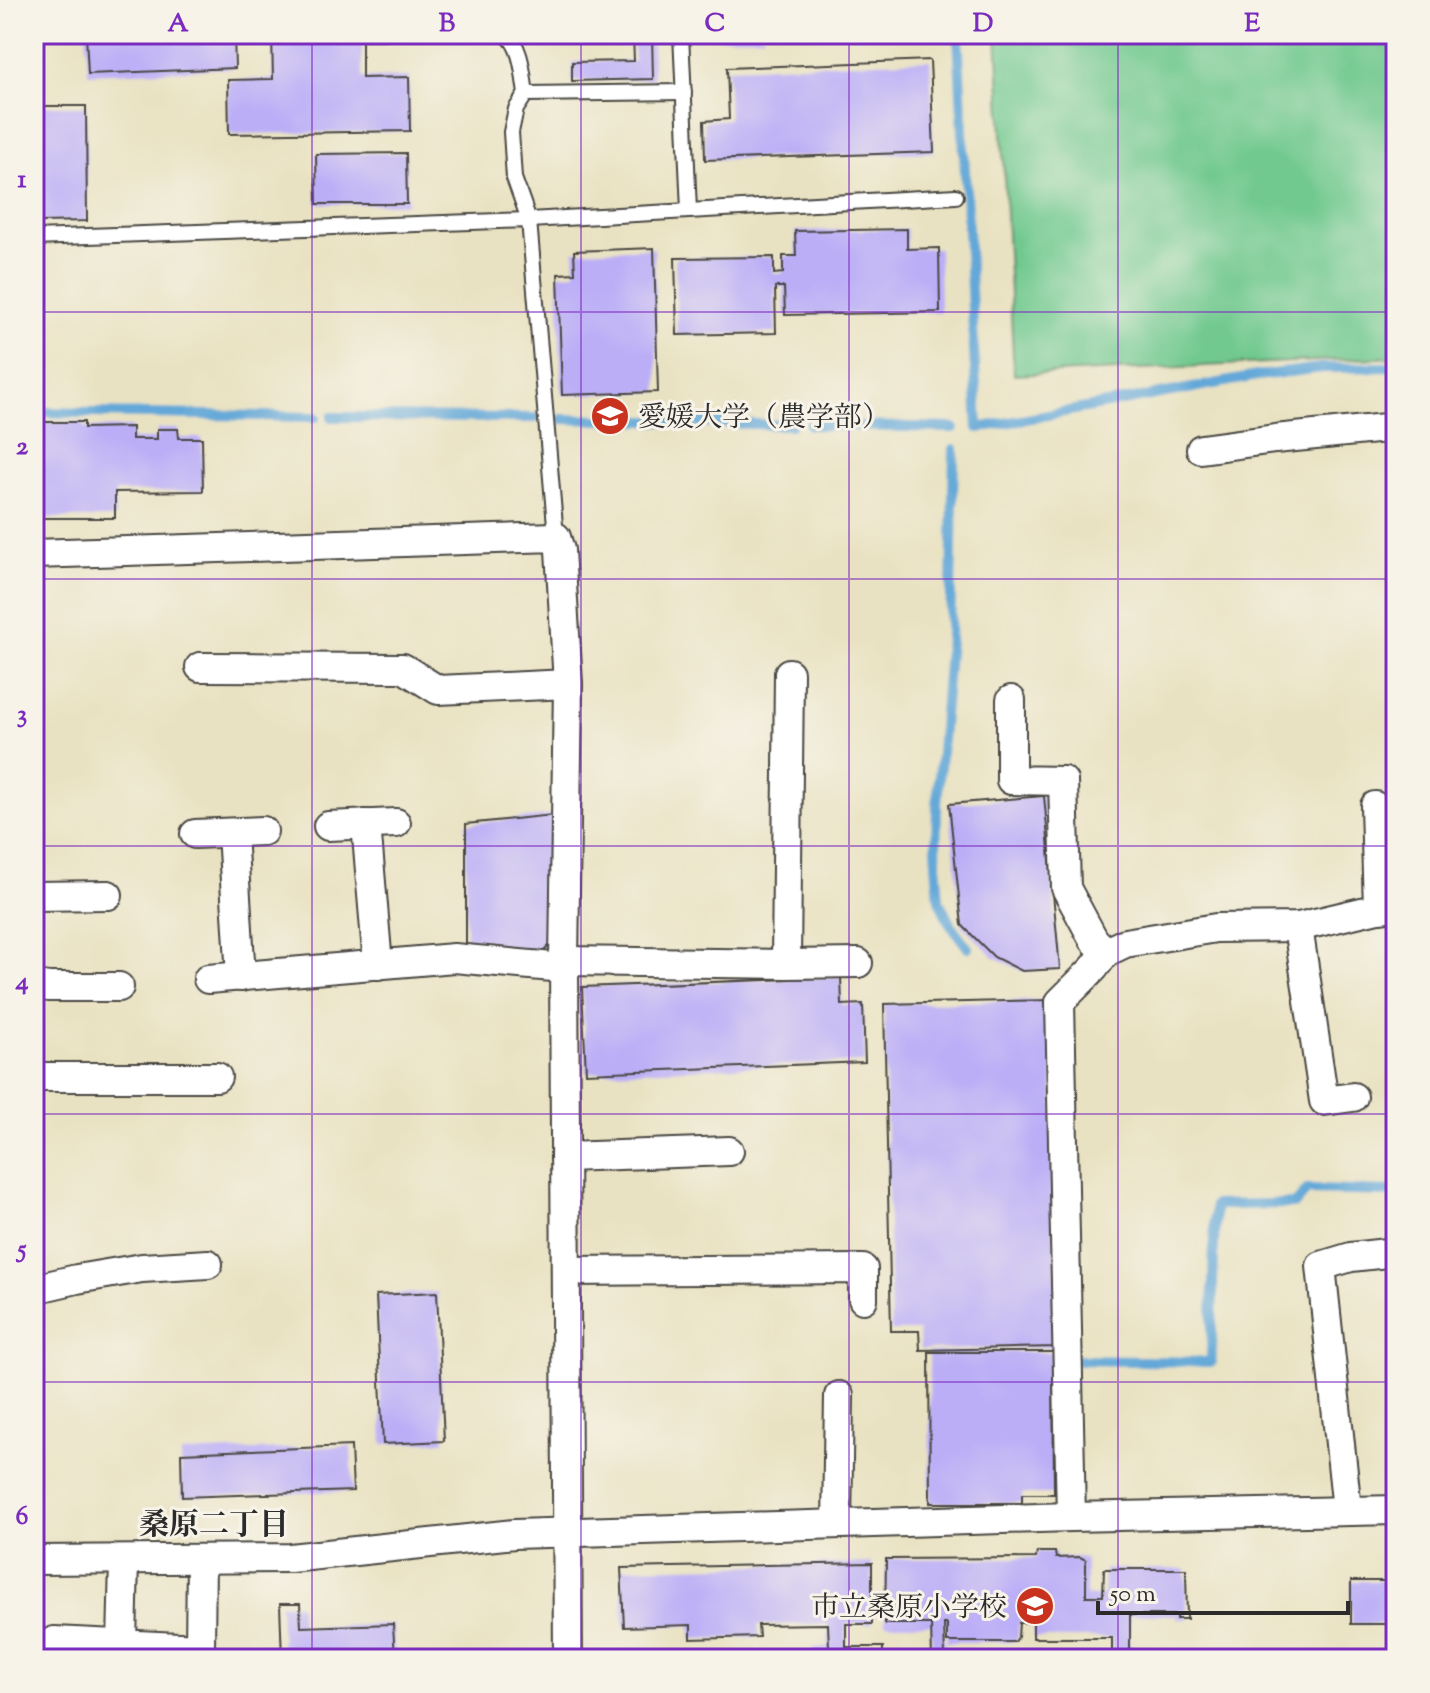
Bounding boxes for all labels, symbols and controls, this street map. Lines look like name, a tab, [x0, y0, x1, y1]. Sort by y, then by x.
text: A	[167, 6, 189, 43]
text: B	[439, 6, 456, 43]
text: C	[705, 6, 725, 43]
text: D	[973, 6, 993, 43]
text: E	[1244, 6, 1260, 43]
text: 1	[18, 162, 27, 199]
school or university icon: 愛媛大学（農学部）	[589, 395, 631, 437]
place label: 愛媛大学（農学部）	[638, 399, 890, 439]
text: 2	[16, 429, 29, 466]
text: 3	[17, 697, 27, 734]
text: 4	[14, 964, 29, 1001]
text: 5	[16, 1232, 27, 1269]
text: 6	[16, 1499, 29, 1536]
district label: 桑原二丁目	[139, 1505, 289, 1548]
scale bar	[1098, 1565, 1348, 1615]
text: 50 m	[1108, 1578, 1156, 1612]
school or university icon: 市立桑原小学校	[1014, 1585, 1056, 1627]
place label: 市立桑原小学校	[811, 1589, 1007, 1629]

